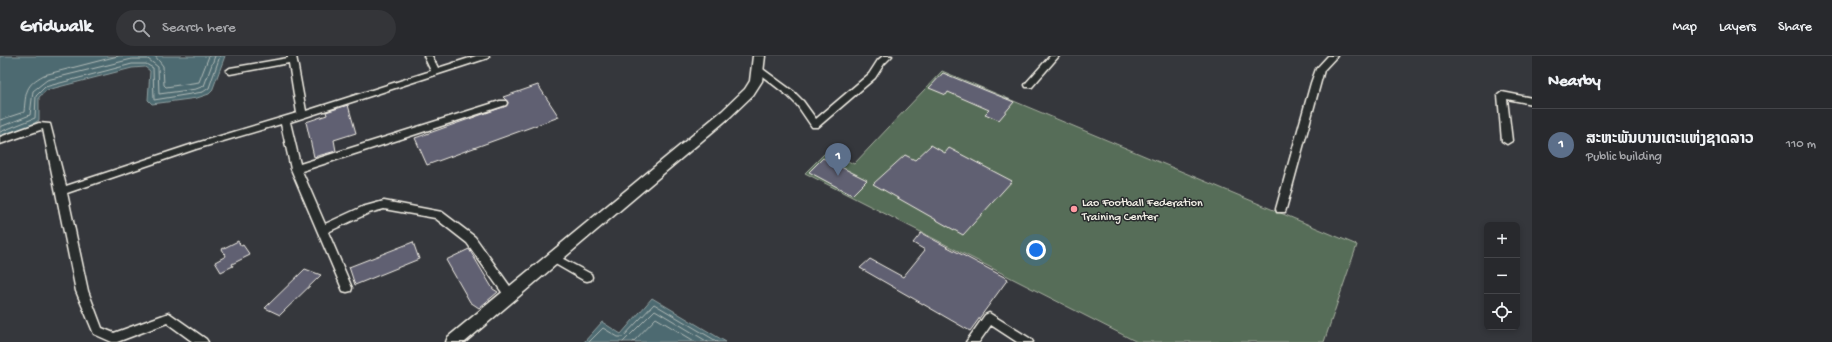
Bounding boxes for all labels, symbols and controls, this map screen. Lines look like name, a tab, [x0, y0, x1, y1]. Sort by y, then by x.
search box	[116, 10, 396, 46]
text: Gridwalk	[20, 16, 92, 39]
icon: search	[130, 17, 152, 39]
text: Search here	[162, 19, 236, 37]
text: Map	[1673, 19, 1697, 36]
text: Layers	[1719, 19, 1756, 36]
text: Share	[1778, 19, 1812, 36]
text: Nearby	[1548, 72, 1601, 92]
text: ສະຫະພັນບານເຕະແຫ່ງຊາດລາວ	[1586, 131, 1754, 149]
text: 1	[1558, 137, 1564, 152]
text: 110 m	[1786, 137, 1816, 152]
pin: 1	[825, 143, 851, 176]
text: Public building	[1586, 150, 1662, 165]
place label: Lao Football Federation Training Center	[1081, 197, 1203, 225]
marker: Lao Football Federation Training Center	[1069, 204, 1079, 214]
map controls	[1484, 222, 1520, 330]
button: +	[1484, 222, 1520, 258]
your location	[1026, 240, 1046, 260]
button: −	[1484, 258, 1520, 294]
button: locate	[1484, 294, 1520, 330]

